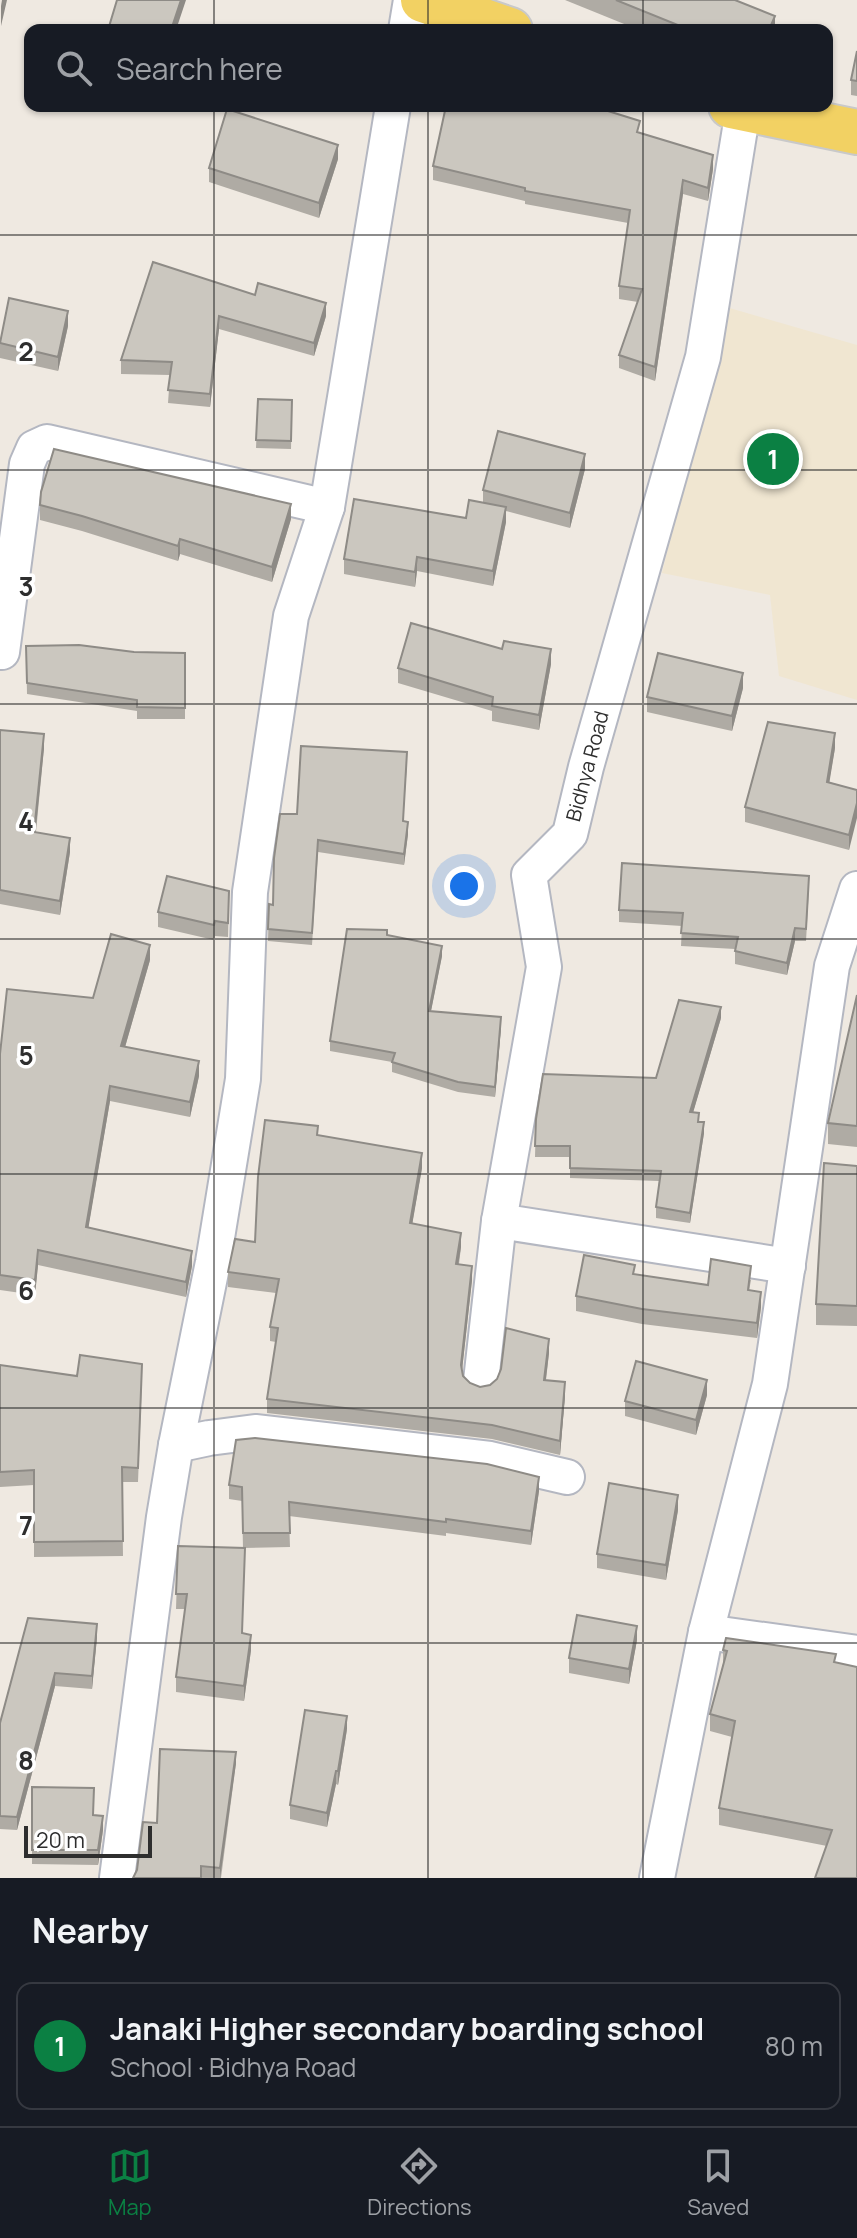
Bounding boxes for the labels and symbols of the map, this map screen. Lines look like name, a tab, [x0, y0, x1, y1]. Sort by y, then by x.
text: 2	[18, 333, 34, 369]
pin: 1	[747, 429, 799, 489]
text: 3	[18, 568, 34, 604]
street label: Bidhya Road	[559, 708, 615, 824]
text: 4	[18, 803, 34, 839]
your location	[444, 866, 484, 906]
text: 5	[18, 1037, 34, 1073]
text: 6	[18, 1272, 34, 1308]
text: 7	[19, 1507, 33, 1543]
text: 8	[18, 1742, 34, 1778]
scale bar	[24, 1822, 152, 1858]

